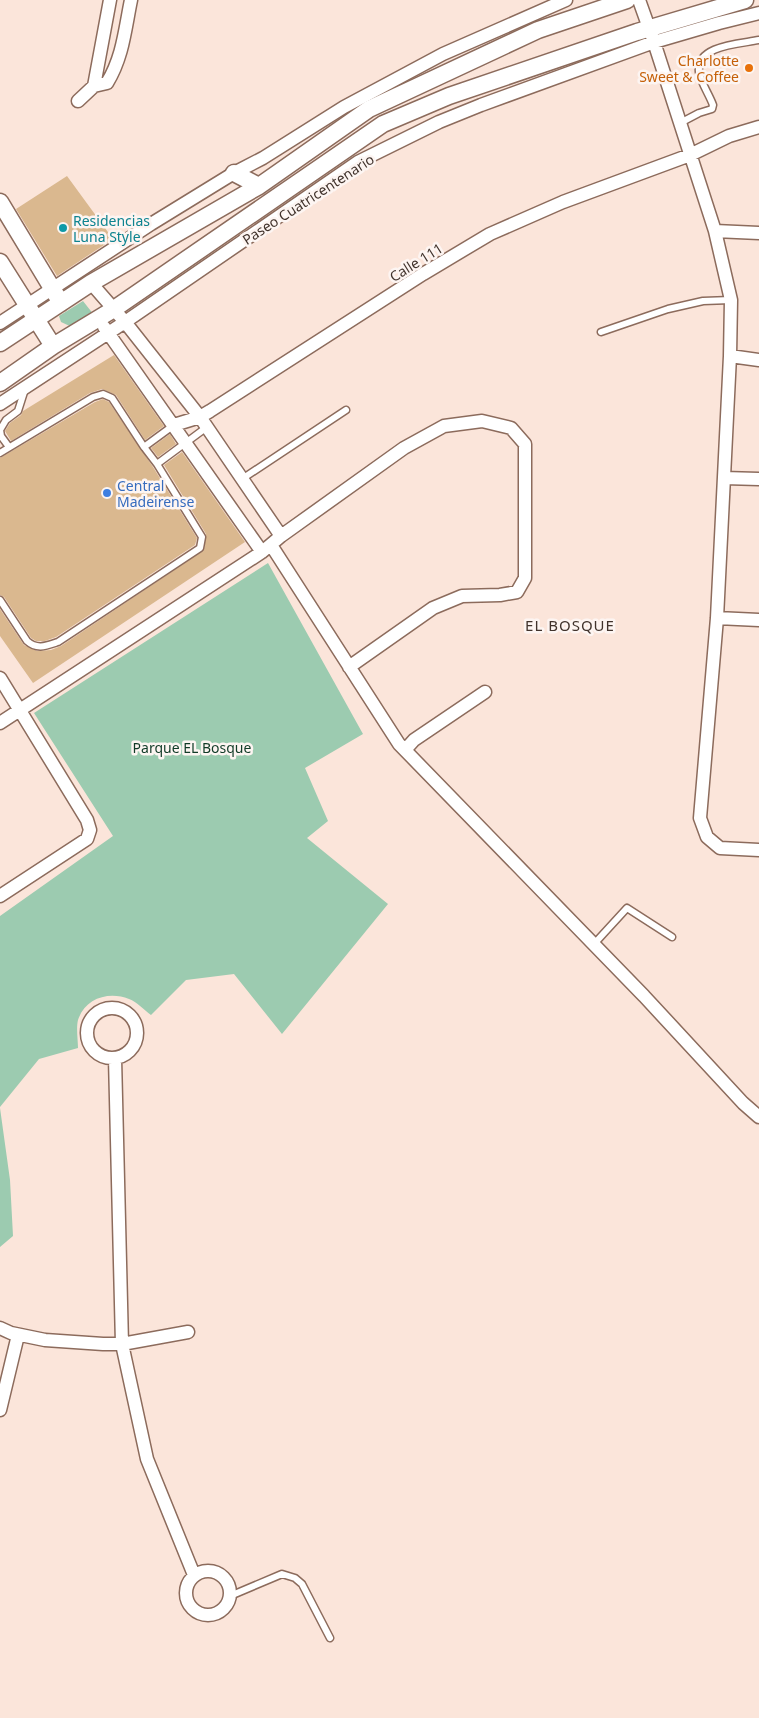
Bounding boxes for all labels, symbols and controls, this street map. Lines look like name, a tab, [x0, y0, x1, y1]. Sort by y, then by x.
place label: Charlotte Sweet & Coffee	[639, 51, 739, 86]
marker: Charlotte Sweet & Coffee	[743, 62, 755, 74]
street label: Paseo Cuatricentenario	[238, 149, 378, 249]
place label: Residencias Luna Style	[73, 211, 150, 246]
marker: Residencias Luna Style	[57, 222, 69, 234]
street label: Calle 111	[386, 238, 446, 286]
place label: Central Madeirense	[117, 476, 194, 511]
marker: Central Madeirense	[101, 487, 113, 499]
district label: EL BOSQUE	[525, 615, 615, 635]
park label: Parque EL Bosque	[133, 738, 252, 757]

